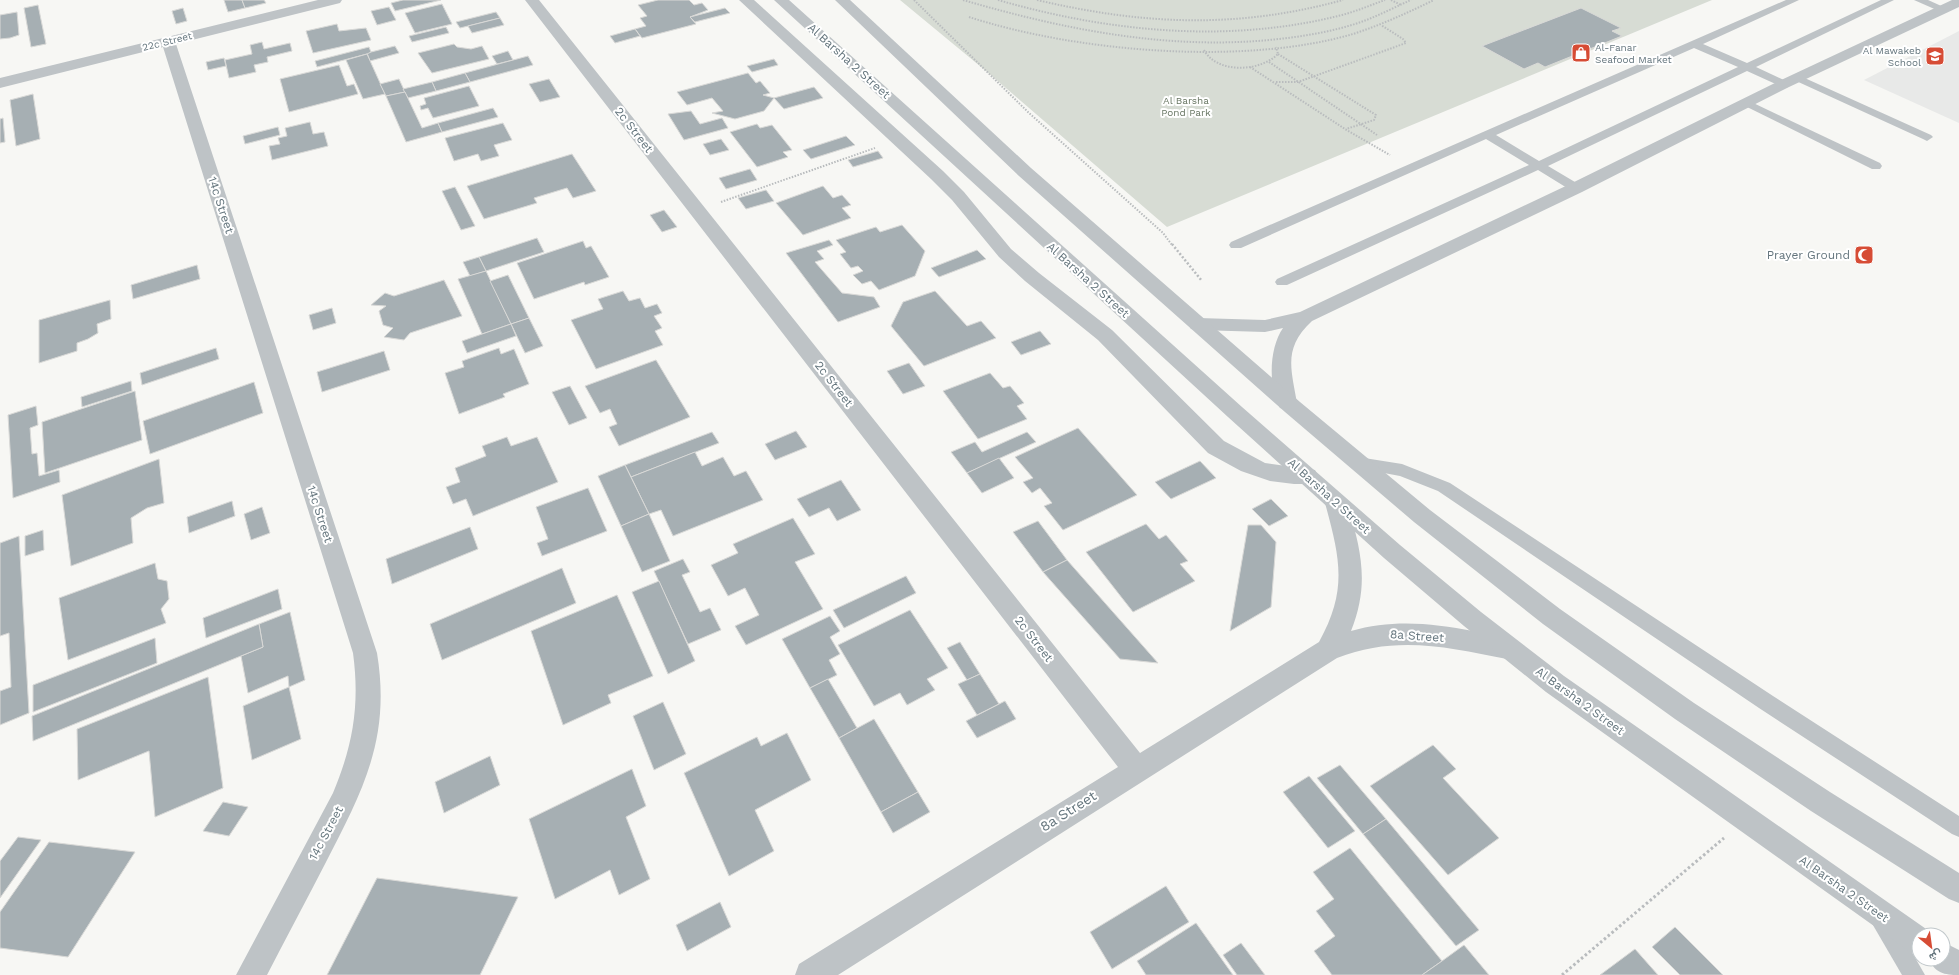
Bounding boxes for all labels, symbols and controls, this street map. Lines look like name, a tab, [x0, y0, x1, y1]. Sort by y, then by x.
street label: Al Barsha 2 Street	[805, 20, 893, 102]
street label: 22c Street	[141, 30, 194, 53]
shop icon: Al-Fanar Seafood Market	[1570, 42, 1592, 64]
place label: Al-Fanar Seafood Market	[1595, 42, 1673, 65]
place label: Al Mawakeb School	[1863, 45, 1921, 68]
school or university icon: Al Mawakeb School	[1924, 45, 1946, 67]
park label: Al Barsha Pond Park	[1161, 95, 1211, 118]
street label: 2c Street	[612, 104, 656, 156]
street label: 14c Street	[205, 175, 237, 235]
street label: Al Barsha 2 Street	[1044, 239, 1132, 321]
mosque icon: Prayer Ground	[1853, 244, 1875, 266]
place label: Prayer Ground	[1767, 248, 1850, 262]
street label: 2c Street	[812, 358, 856, 410]
street label: Al Barsha 2 Street	[1285, 455, 1373, 537]
street label: 14c Street	[304, 484, 336, 544]
street label: 2c Street	[1012, 613, 1056, 665]
street label: 8a Street	[1390, 627, 1444, 645]
street label: Al Barsha 2 Street	[1533, 664, 1627, 738]
street label: 8a Street	[1037, 787, 1099, 835]
street label: 14c Street	[306, 804, 346, 862]
street label: Al Barsha 2 Street	[1797, 853, 1891, 925]
north arrow	[1911, 927, 1951, 967]
text: ش	[1927, 946, 1945, 964]

